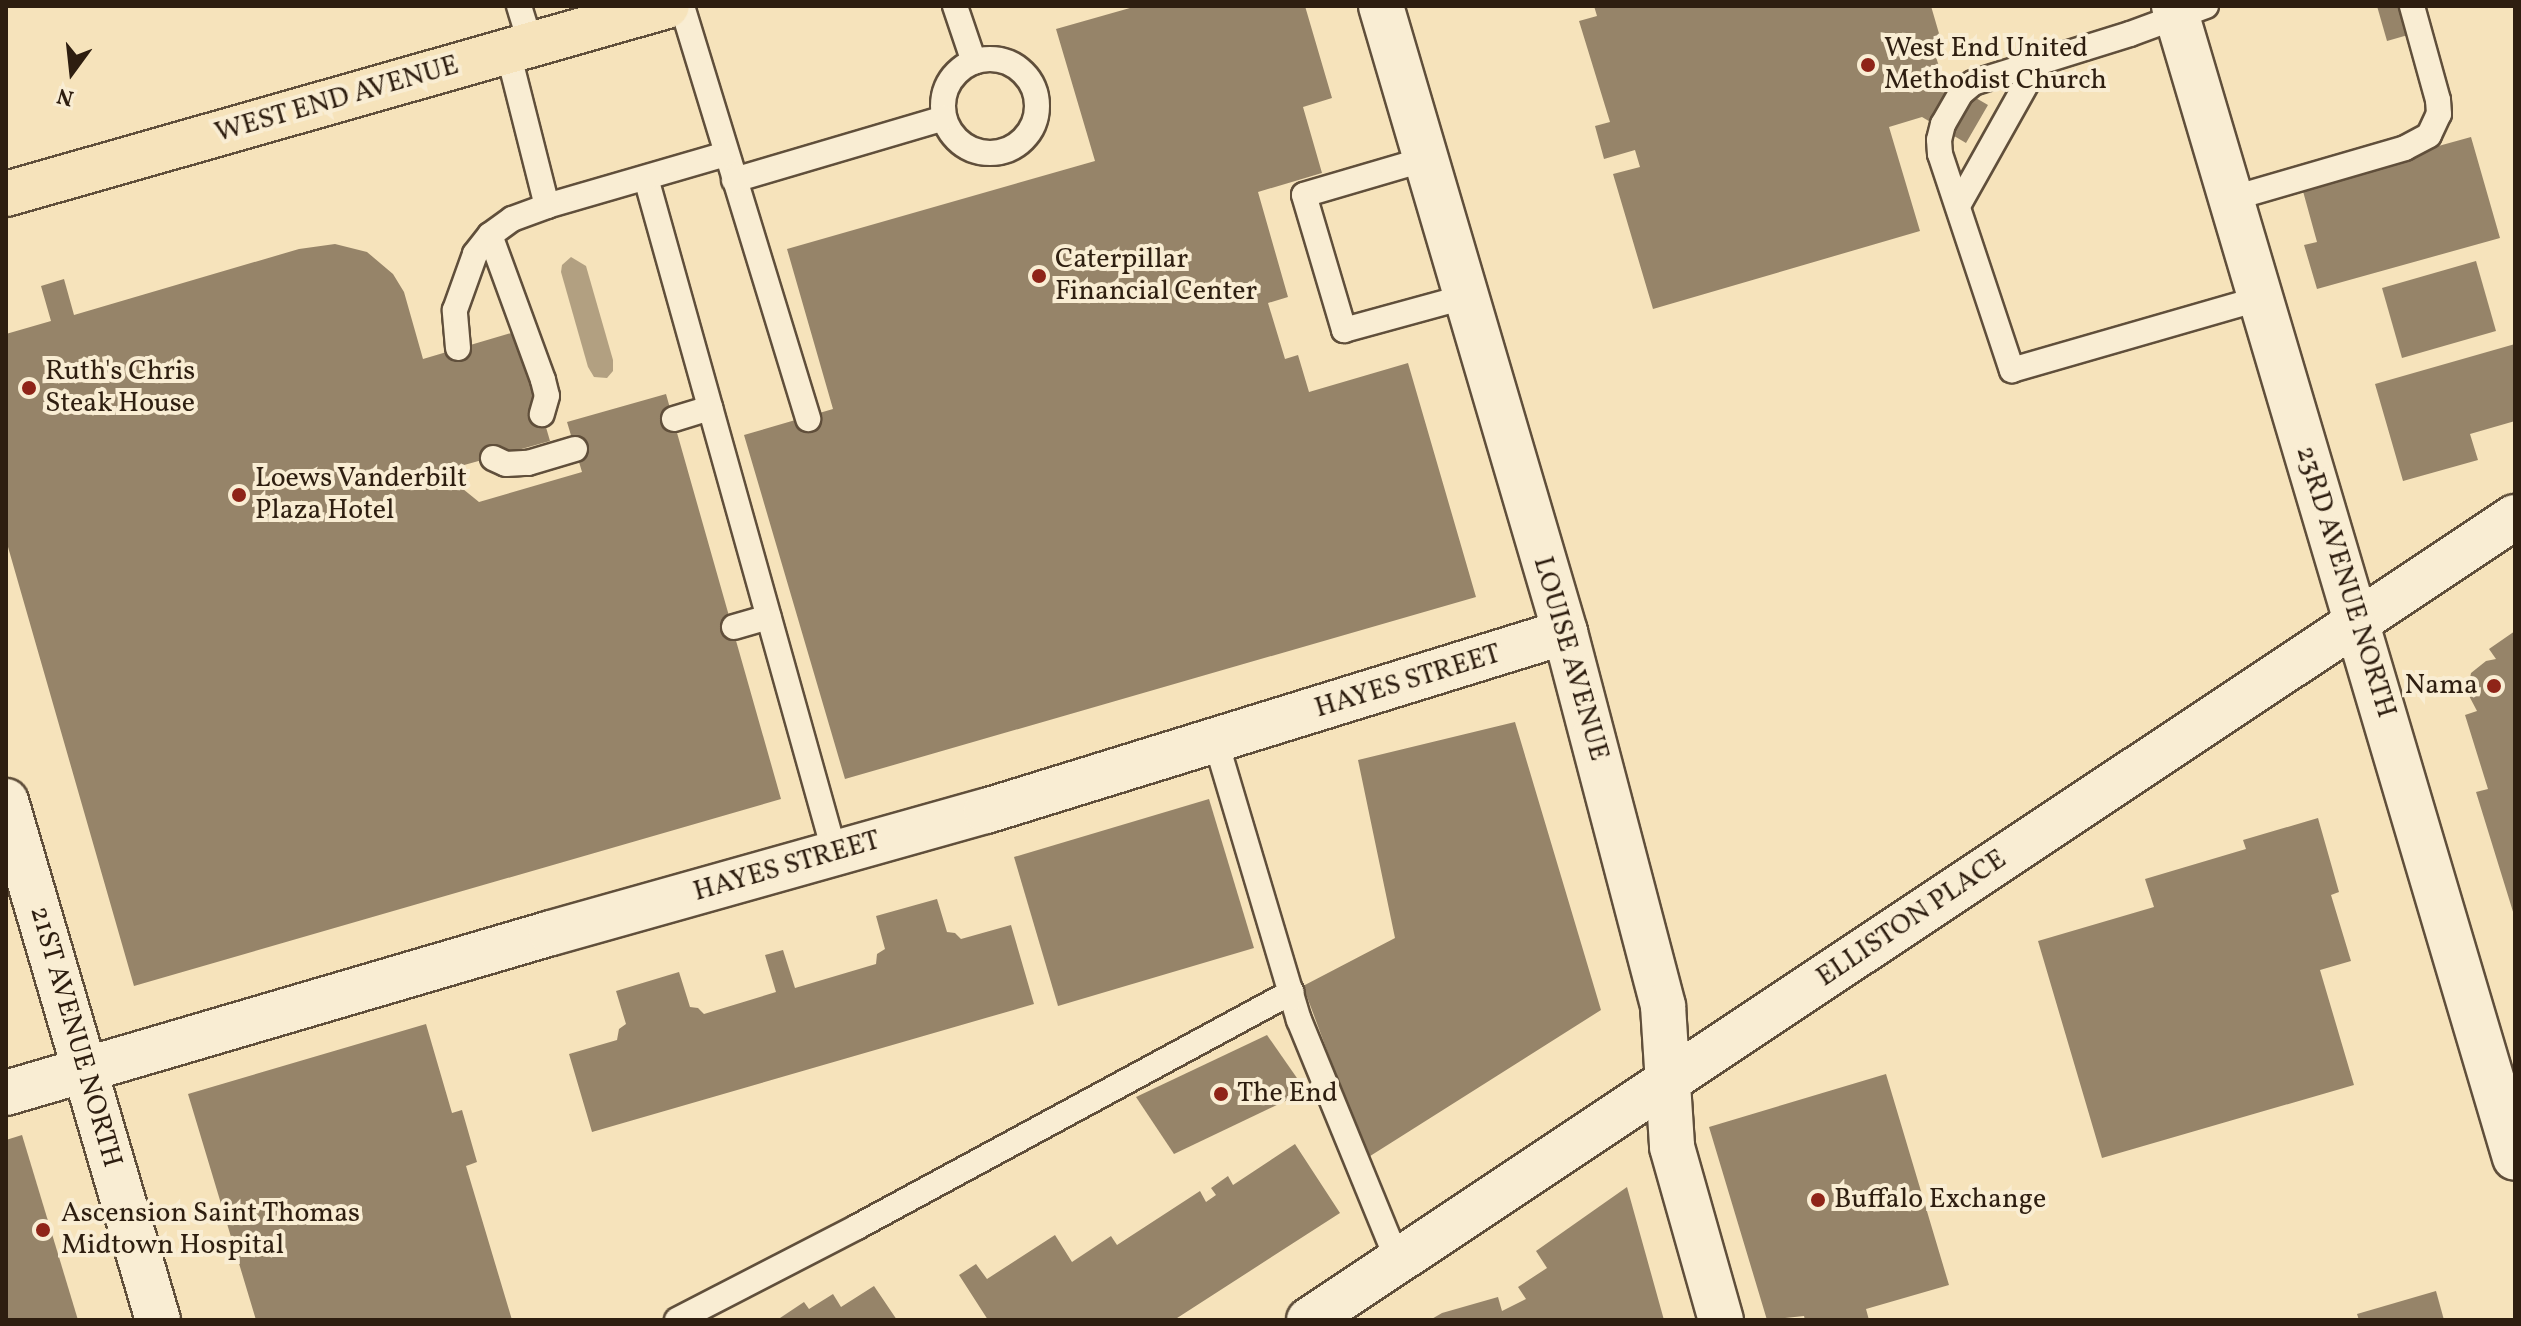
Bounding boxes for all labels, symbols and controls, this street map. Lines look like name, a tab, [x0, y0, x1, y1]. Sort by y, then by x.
north arrow	[32, 32, 112, 112]
place label: West End United Methodist Church	[1884, 32, 2107, 98]
street label: WEST END AVENUE	[211, 49, 463, 151]
marker: West End United Methodist Church	[1859, 56, 1877, 74]
text: N	[54, 79, 77, 113]
place label: Caterpillar Financial Center	[1055, 243, 1257, 309]
marker: Caterpillar Financial Center	[1030, 267, 1048, 285]
place label: Ruth's Chris Steak House	[45, 355, 195, 421]
marker: Ruth's Chris Steak House	[20, 379, 38, 397]
street label: 23RD AVENUE NORTH	[2288, 442, 2402, 722]
place label: Loews Vanderbilt Plaza Hotel	[255, 462, 468, 528]
marker: Loews Vanderbilt Plaza Hotel	[230, 486, 248, 504]
street label: LOUISE AVENUE	[1525, 553, 1615, 765]
street label: HAYES STREET	[1311, 638, 1505, 726]
place label: Nama	[2405, 669, 2478, 703]
marker: Nama	[2485, 677, 2503, 695]
street label: HAYES STREET	[690, 824, 884, 910]
street label: ELLISTON PLACE	[1811, 843, 2013, 995]
street label: 21ST AVENUE NORTH	[21, 902, 129, 1172]
place label: The End	[1237, 1077, 1338, 1111]
marker: The End	[1212, 1085, 1230, 1103]
place label: Buffalo Exchange	[1834, 1183, 2046, 1217]
marker: Buffalo Exchange	[1809, 1191, 1827, 1209]
place label: Ascension Saint Thomas Midtown Hospital	[61, 1197, 361, 1263]
marker: Ascension Saint Thomas Midtown Hospital	[32, 1219, 54, 1241]

